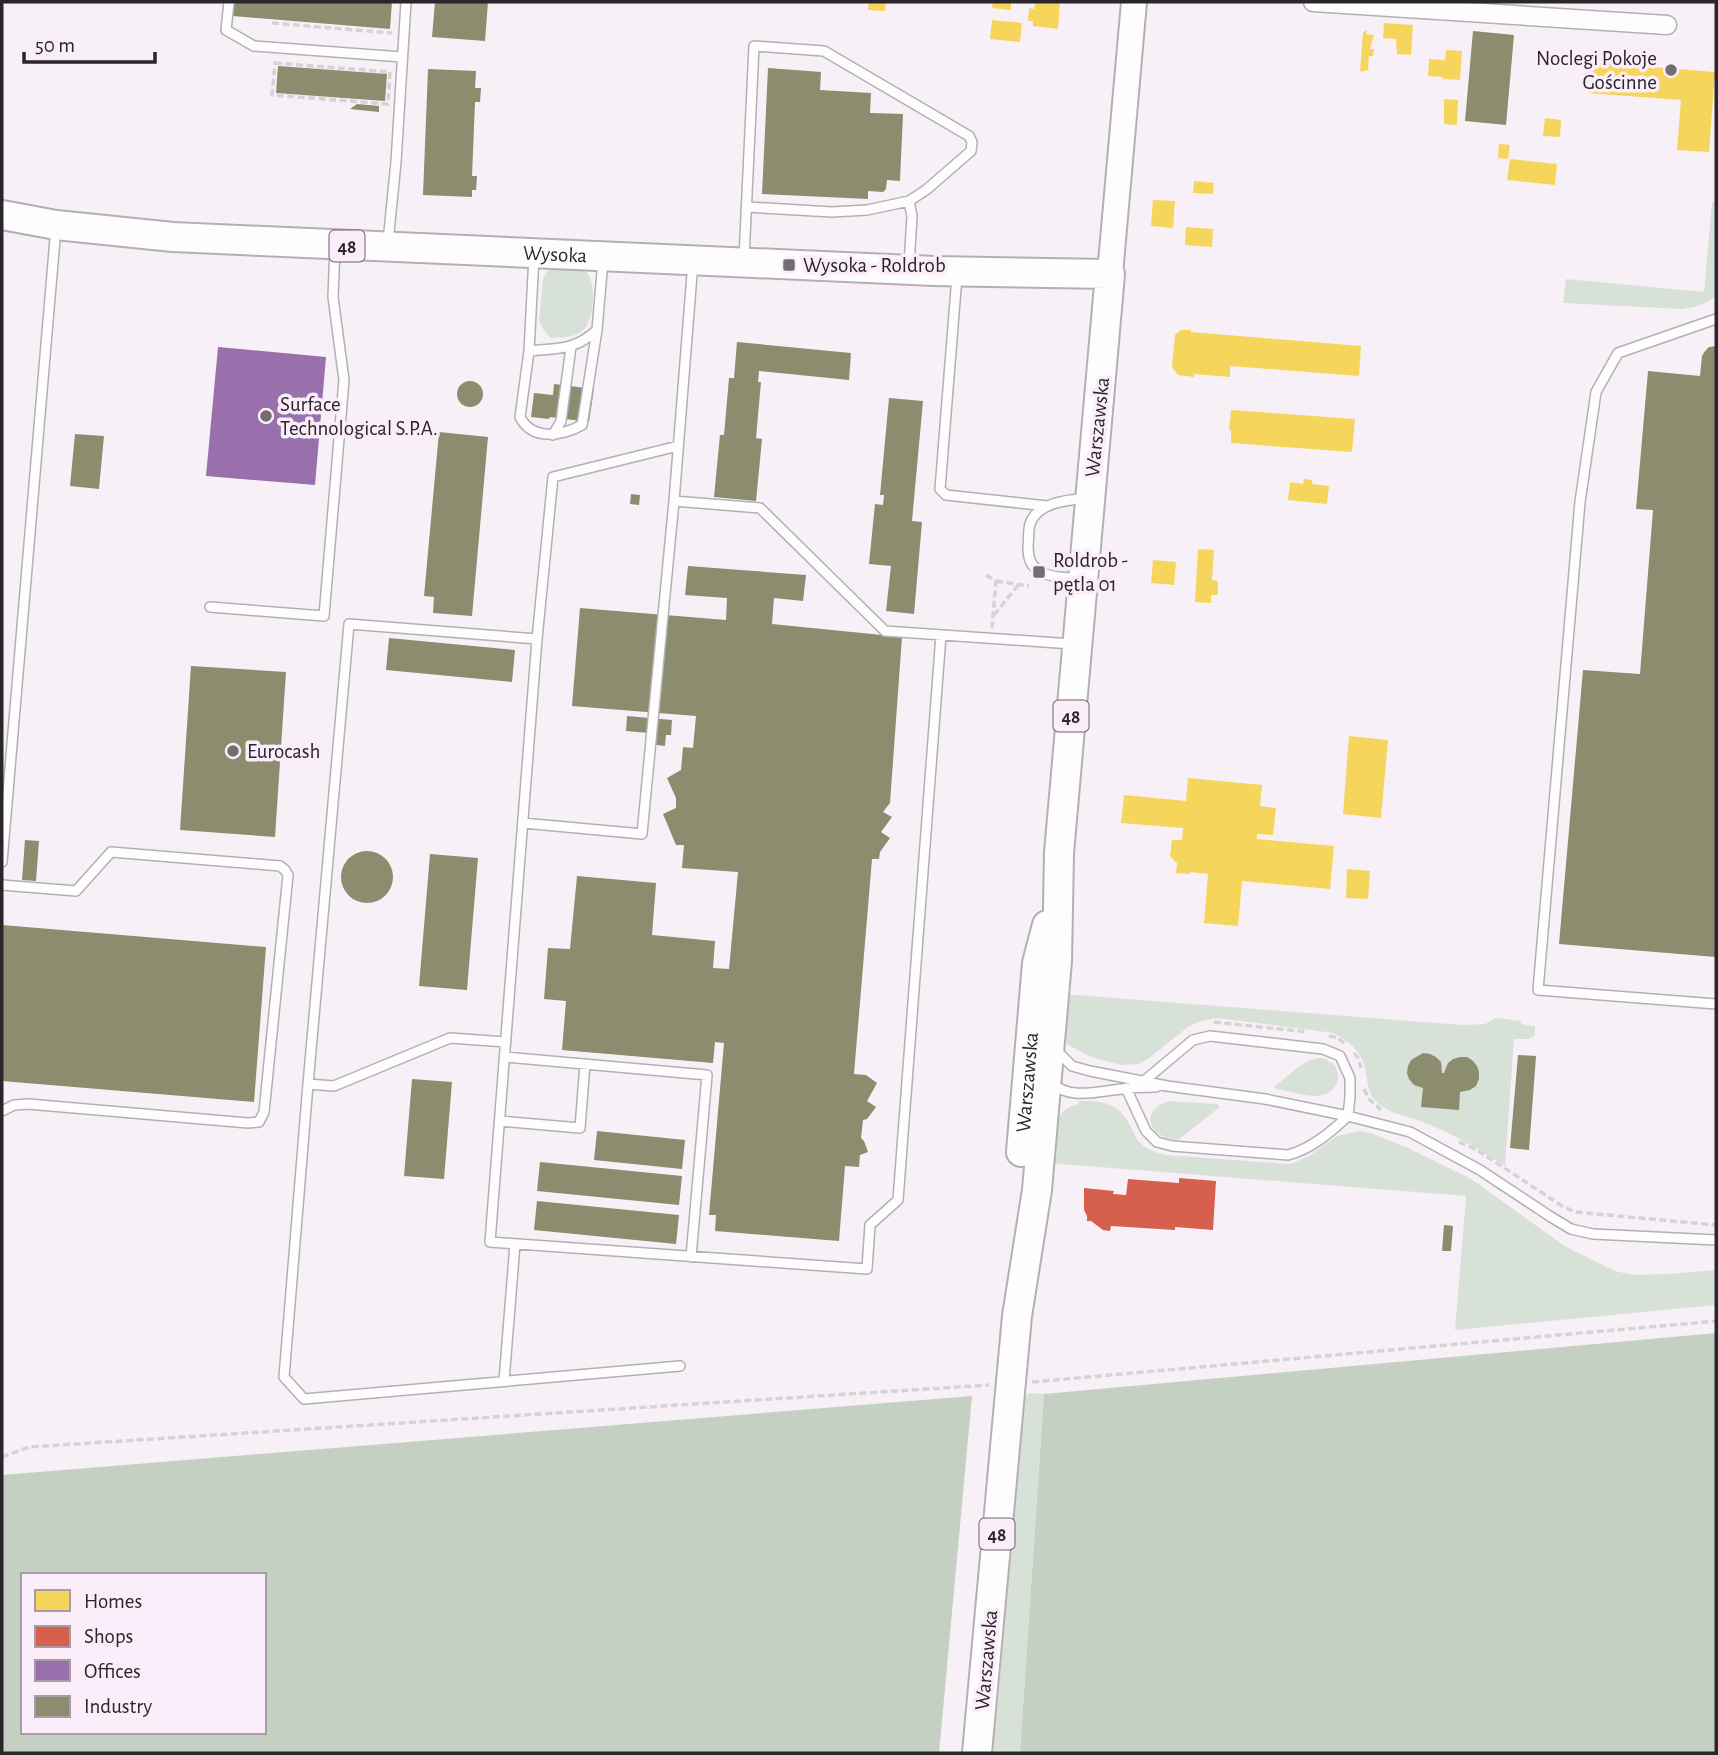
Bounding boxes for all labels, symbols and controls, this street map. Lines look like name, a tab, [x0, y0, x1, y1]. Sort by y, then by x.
scale bar	[24, 21, 156, 65]
text: 50 m	[35, 35, 75, 56]
place label: Noclegi Pokoje Gościnne	[1536, 48, 1657, 93]
marker: Noclegi Pokoje Gościnne	[1663, 62, 1679, 78]
road number: 48	[330, 230, 364, 262]
street label: Wysoka	[523, 243, 588, 267]
place label: Wysoka - Roldrob	[803, 255, 946, 276]
marker: Wysoka - Roldrob	[781, 257, 797, 273]
street label: Warszawska	[1082, 376, 1113, 478]
place label: Surface Technological S.P.A.	[280, 394, 438, 439]
marker: Surface Technological S.P.A.	[258, 408, 274, 424]
place label: Roldrob - pętla 01	[1053, 550, 1128, 595]
marker: Roldrob - pętla 01	[1031, 564, 1047, 580]
road number: 48	[1054, 701, 1088, 732]
place label: Eurocash	[247, 741, 321, 762]
marker: Eurocash	[225, 743, 241, 759]
street label: Warszawska	[1013, 1031, 1042, 1133]
road number: 48	[979, 1518, 1014, 1550]
legend	[21, 1573, 266, 1734]
text: Homes	[84, 1591, 142, 1612]
street label: Warszawska	[972, 1609, 1001, 1711]
text: Shops	[84, 1626, 133, 1647]
text: Offices	[84, 1661, 141, 1682]
text: Industry	[84, 1696, 152, 1717]

